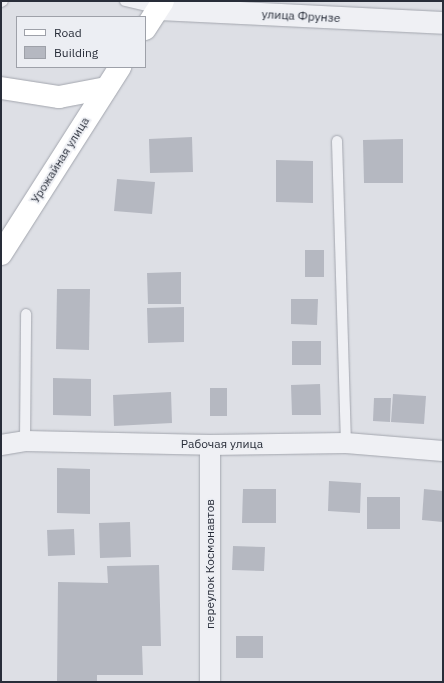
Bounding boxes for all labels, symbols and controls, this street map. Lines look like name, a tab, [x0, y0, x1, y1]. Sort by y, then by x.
street label: улица Фрунзе	[261, 7, 341, 25]
legend	[16, 16, 146, 68]
text: Road	[54, 25, 82, 40]
text: Building	[54, 45, 98, 60]
street label: Урожайная улица	[28, 114, 92, 206]
street label: Рабочая улица	[181, 437, 263, 451]
street label: переулок Космонавтов	[203, 499, 217, 629]

